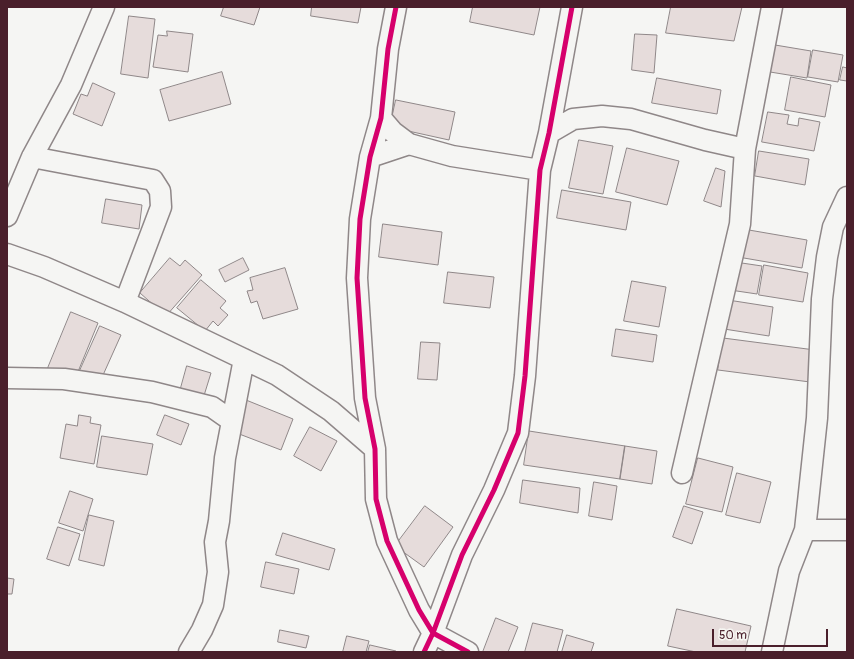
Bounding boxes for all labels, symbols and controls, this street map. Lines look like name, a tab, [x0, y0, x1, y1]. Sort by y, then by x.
scale bar	[714, 621, 830, 647]
text: 50 m	[719, 628, 747, 643]

